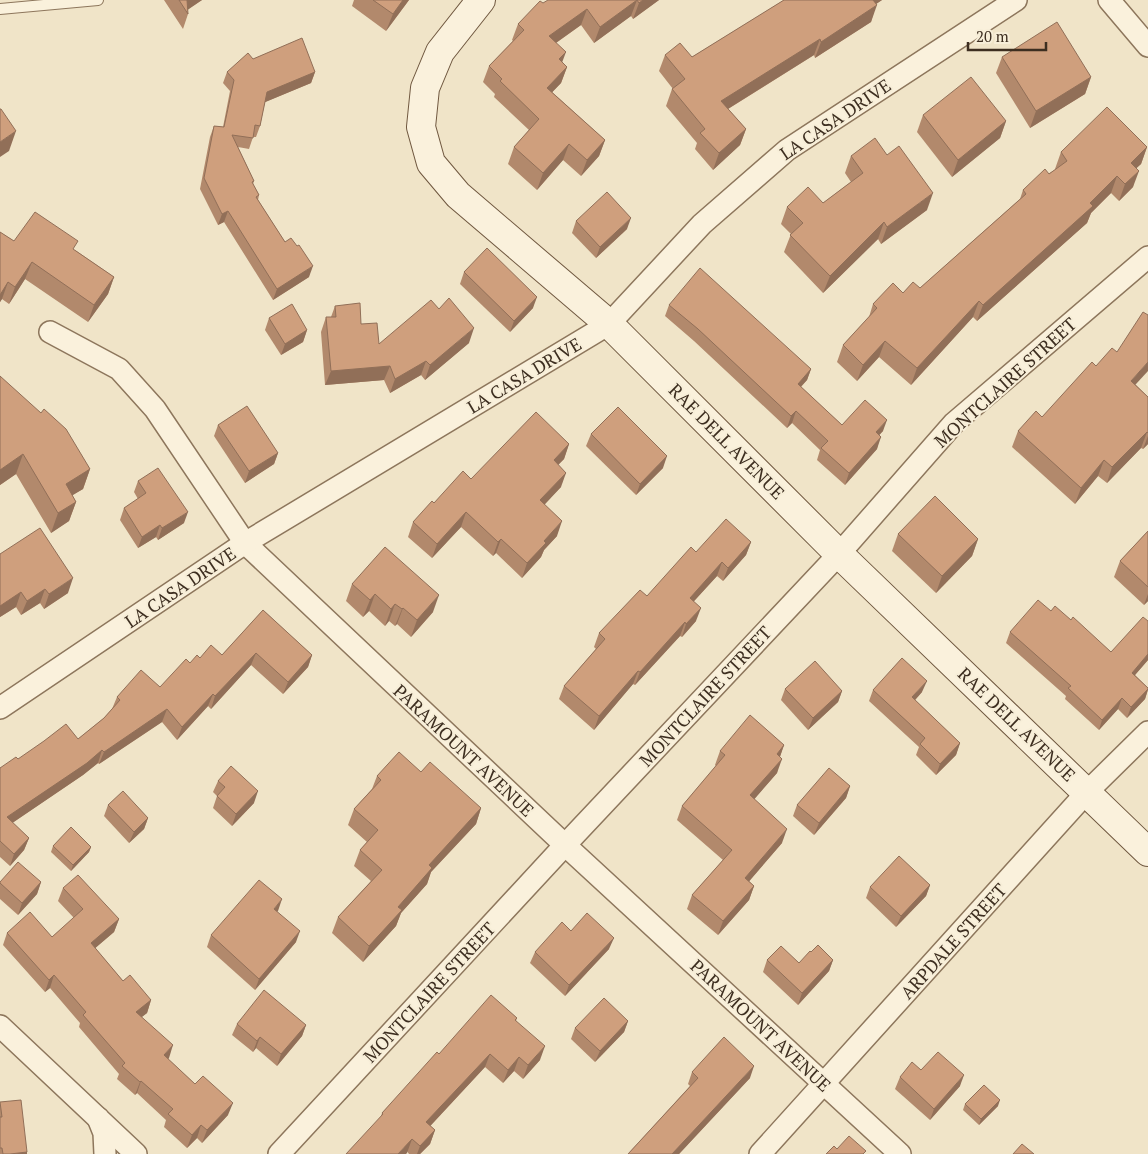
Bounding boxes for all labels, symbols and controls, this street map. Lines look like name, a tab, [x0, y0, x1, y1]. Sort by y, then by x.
scale bar	[968, 20, 1046, 52]
text: 20 m	[976, 26, 1009, 46]
street label: LA CASA DRIVE	[775, 73, 895, 165]
street label: MONTCLAIRE STREET	[929, 312, 1081, 452]
street label: LA CASA DRIVE	[463, 331, 585, 419]
street label: RAE DELL AVENUE	[664, 378, 790, 504]
street label: LA CASA DRIVE	[120, 541, 240, 633]
street label: MONTCLAIRE STREET	[634, 621, 776, 771]
street label: RAE DELL AVENUE	[953, 662, 1081, 786]
street label: PARAMOUNT AVENUE	[389, 679, 539, 821]
street label: ARPDALE STREET	[895, 878, 1011, 1004]
street label: MONTCLAIRE STREET	[358, 917, 500, 1067]
street label: PARAMOUNT AVENUE	[686, 954, 836, 1096]

